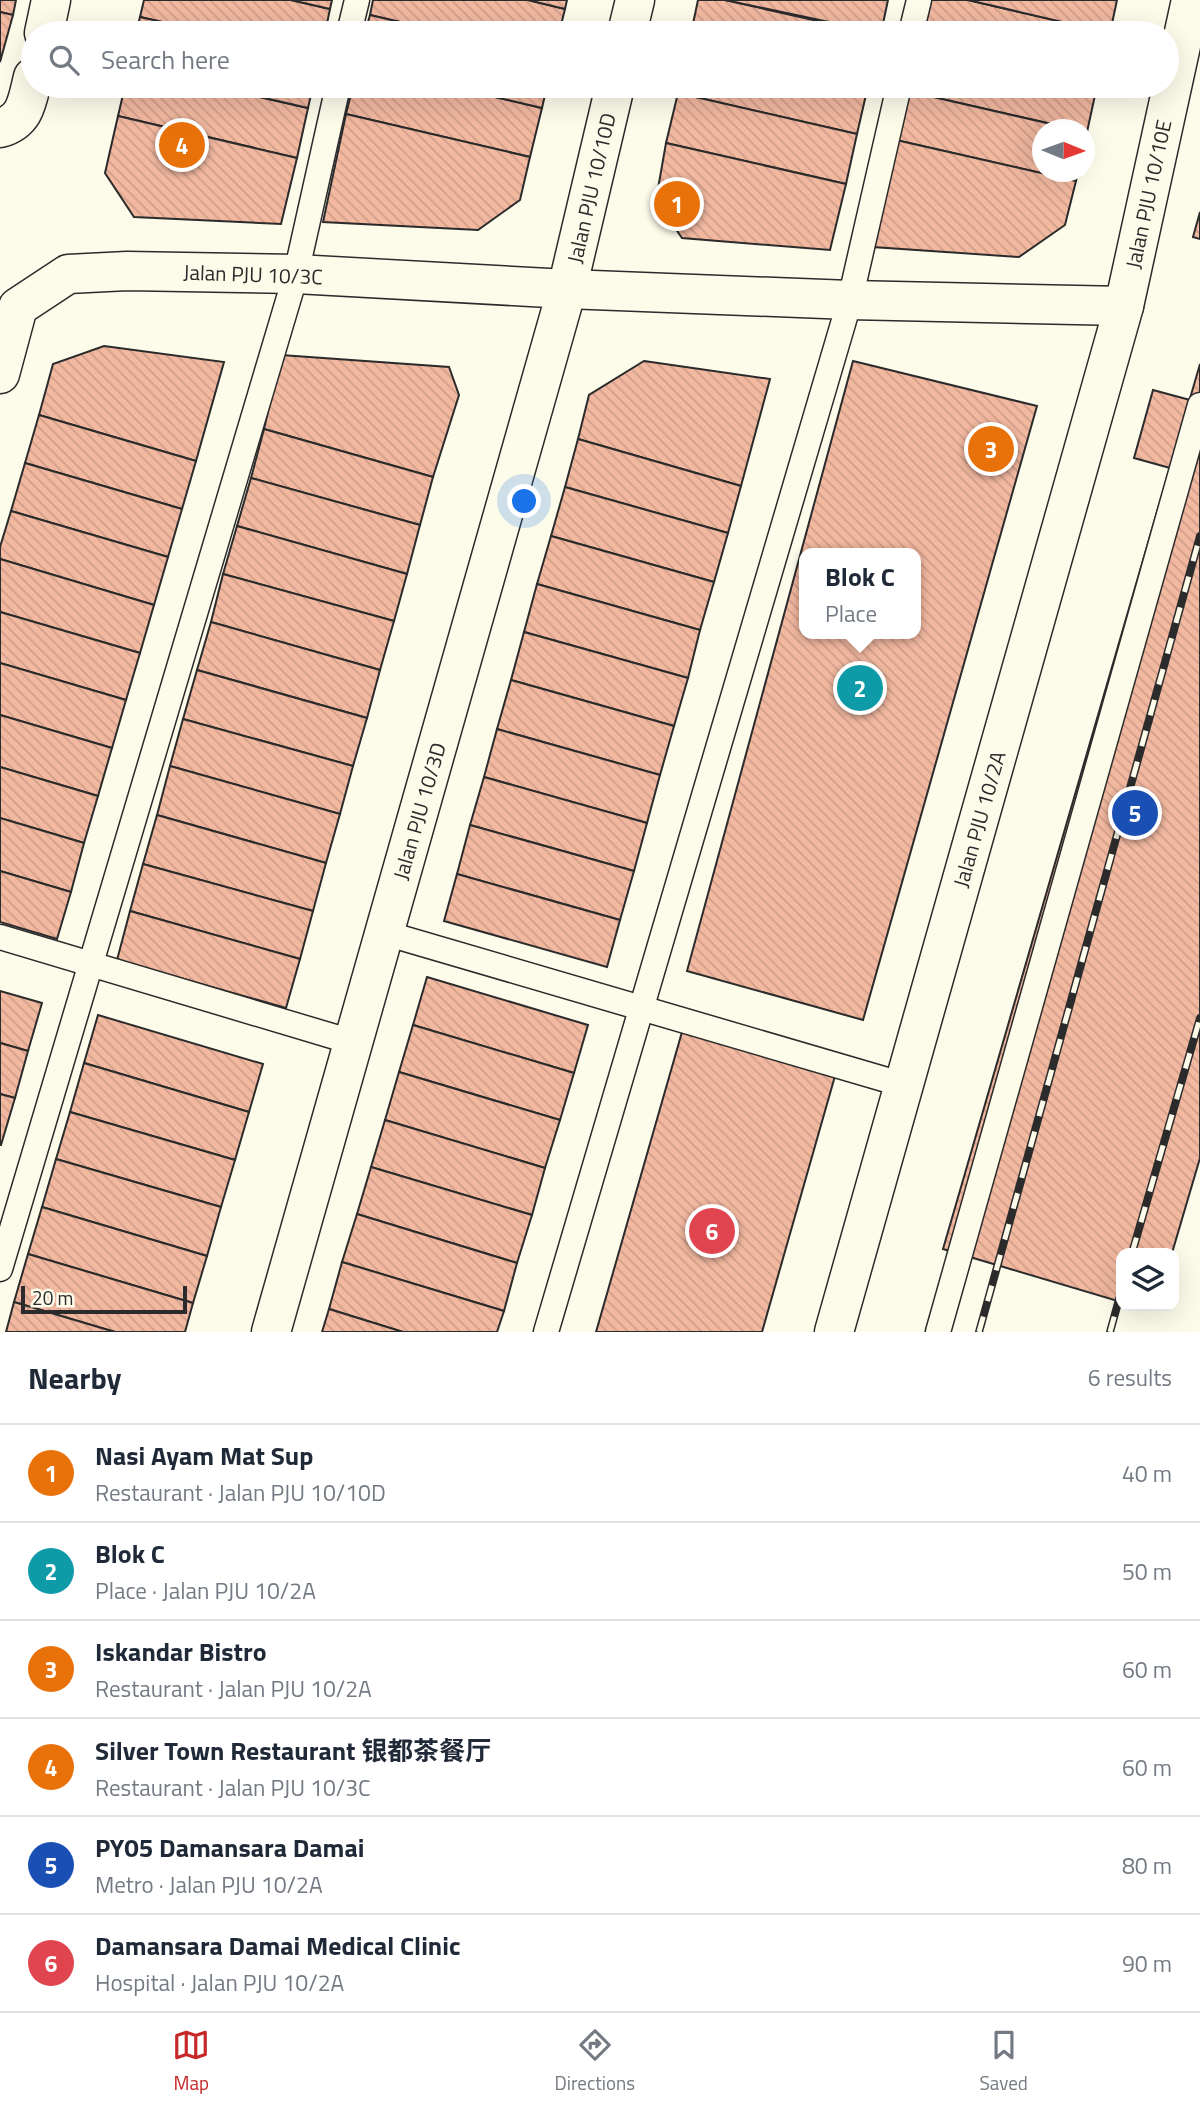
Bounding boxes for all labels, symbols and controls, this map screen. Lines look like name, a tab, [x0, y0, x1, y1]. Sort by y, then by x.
search box	[21, 21, 1179, 98]
text: Search here	[101, 40, 230, 79]
icon: search	[45, 41, 83, 79]
street label: Jalan PJU 10/10D	[558, 110, 624, 266]
street label: Jalan PJU 10/10E	[1117, 117, 1179, 271]
pin: 4	[159, 119, 205, 171]
north arrow	[1032, 119, 1095, 182]
pin: 1	[654, 178, 700, 230]
street label: Jalan PJU 10/3C	[183, 256, 323, 292]
pin: 3	[968, 423, 1014, 475]
your location	[507, 484, 541, 518]
popup	[799, 548, 921, 639]
text: Blok C	[825, 557, 895, 596]
text: Place	[825, 596, 877, 631]
pin: 2	[837, 662, 883, 714]
street label: Jalan PJU 10/3D	[384, 739, 454, 883]
street label: Jalan PJU 10/2A	[944, 747, 1014, 891]
pin: 5	[1112, 787, 1158, 839]
pin: 6	[689, 1205, 735, 1257]
map controls	[1116, 1248, 1179, 1311]
button: layers	[1116, 1248, 1179, 1311]
scale bar	[21, 1283, 187, 1315]
text: 20 m	[32, 1283, 73, 1312]
text: Nearby	[28, 1355, 121, 1401]
text: 6 results	[1088, 1360, 1172, 1395]
text: Nasi Ayam Mat Sup	[95, 1436, 313, 1475]
text: 1	[45, 1456, 57, 1491]
text: 40 m	[1122, 1456, 1172, 1491]
text: Restaurant · Jalan PJU 10/10D	[95, 1475, 386, 1510]
text: Blok C	[95, 1534, 165, 1573]
text: 2	[45, 1554, 57, 1589]
text: 50 m	[1122, 1554, 1172, 1589]
text: Place · Jalan PJU 10/2A	[95, 1573, 316, 1608]
text: Iskandar Bistro	[95, 1632, 267, 1671]
text: 3	[45, 1652, 57, 1687]
text: 60 m	[1122, 1652, 1172, 1687]
text: Restaurant · Jalan PJU 10/2A	[95, 1671, 372, 1706]
text: Silver Town Restaurant 银都茶餐厅	[95, 1731, 491, 1770]
text: 4	[45, 1750, 57, 1785]
text: 60 m	[1122, 1750, 1172, 1785]
text: Restaurant · Jalan PJU 10/3C	[95, 1770, 371, 1805]
text: PY05 Damansara Damai	[95, 1828, 364, 1867]
text: 5	[45, 1848, 57, 1883]
text: 80 m	[1122, 1848, 1172, 1883]
text: Metro · Jalan PJU 10/2A	[95, 1867, 323, 1902]
text: Damansara Damai Medical Clinic	[95, 1926, 461, 1965]
text: 6	[45, 1946, 57, 1981]
text: 90 m	[1122, 1946, 1172, 1981]
text: Hospital · Jalan PJU 10/2A	[95, 1965, 344, 2000]
tab: Map	[172, 2026, 210, 2097]
tab: Directions	[555, 2026, 635, 2097]
tab: Saved	[979, 2026, 1028, 2097]

